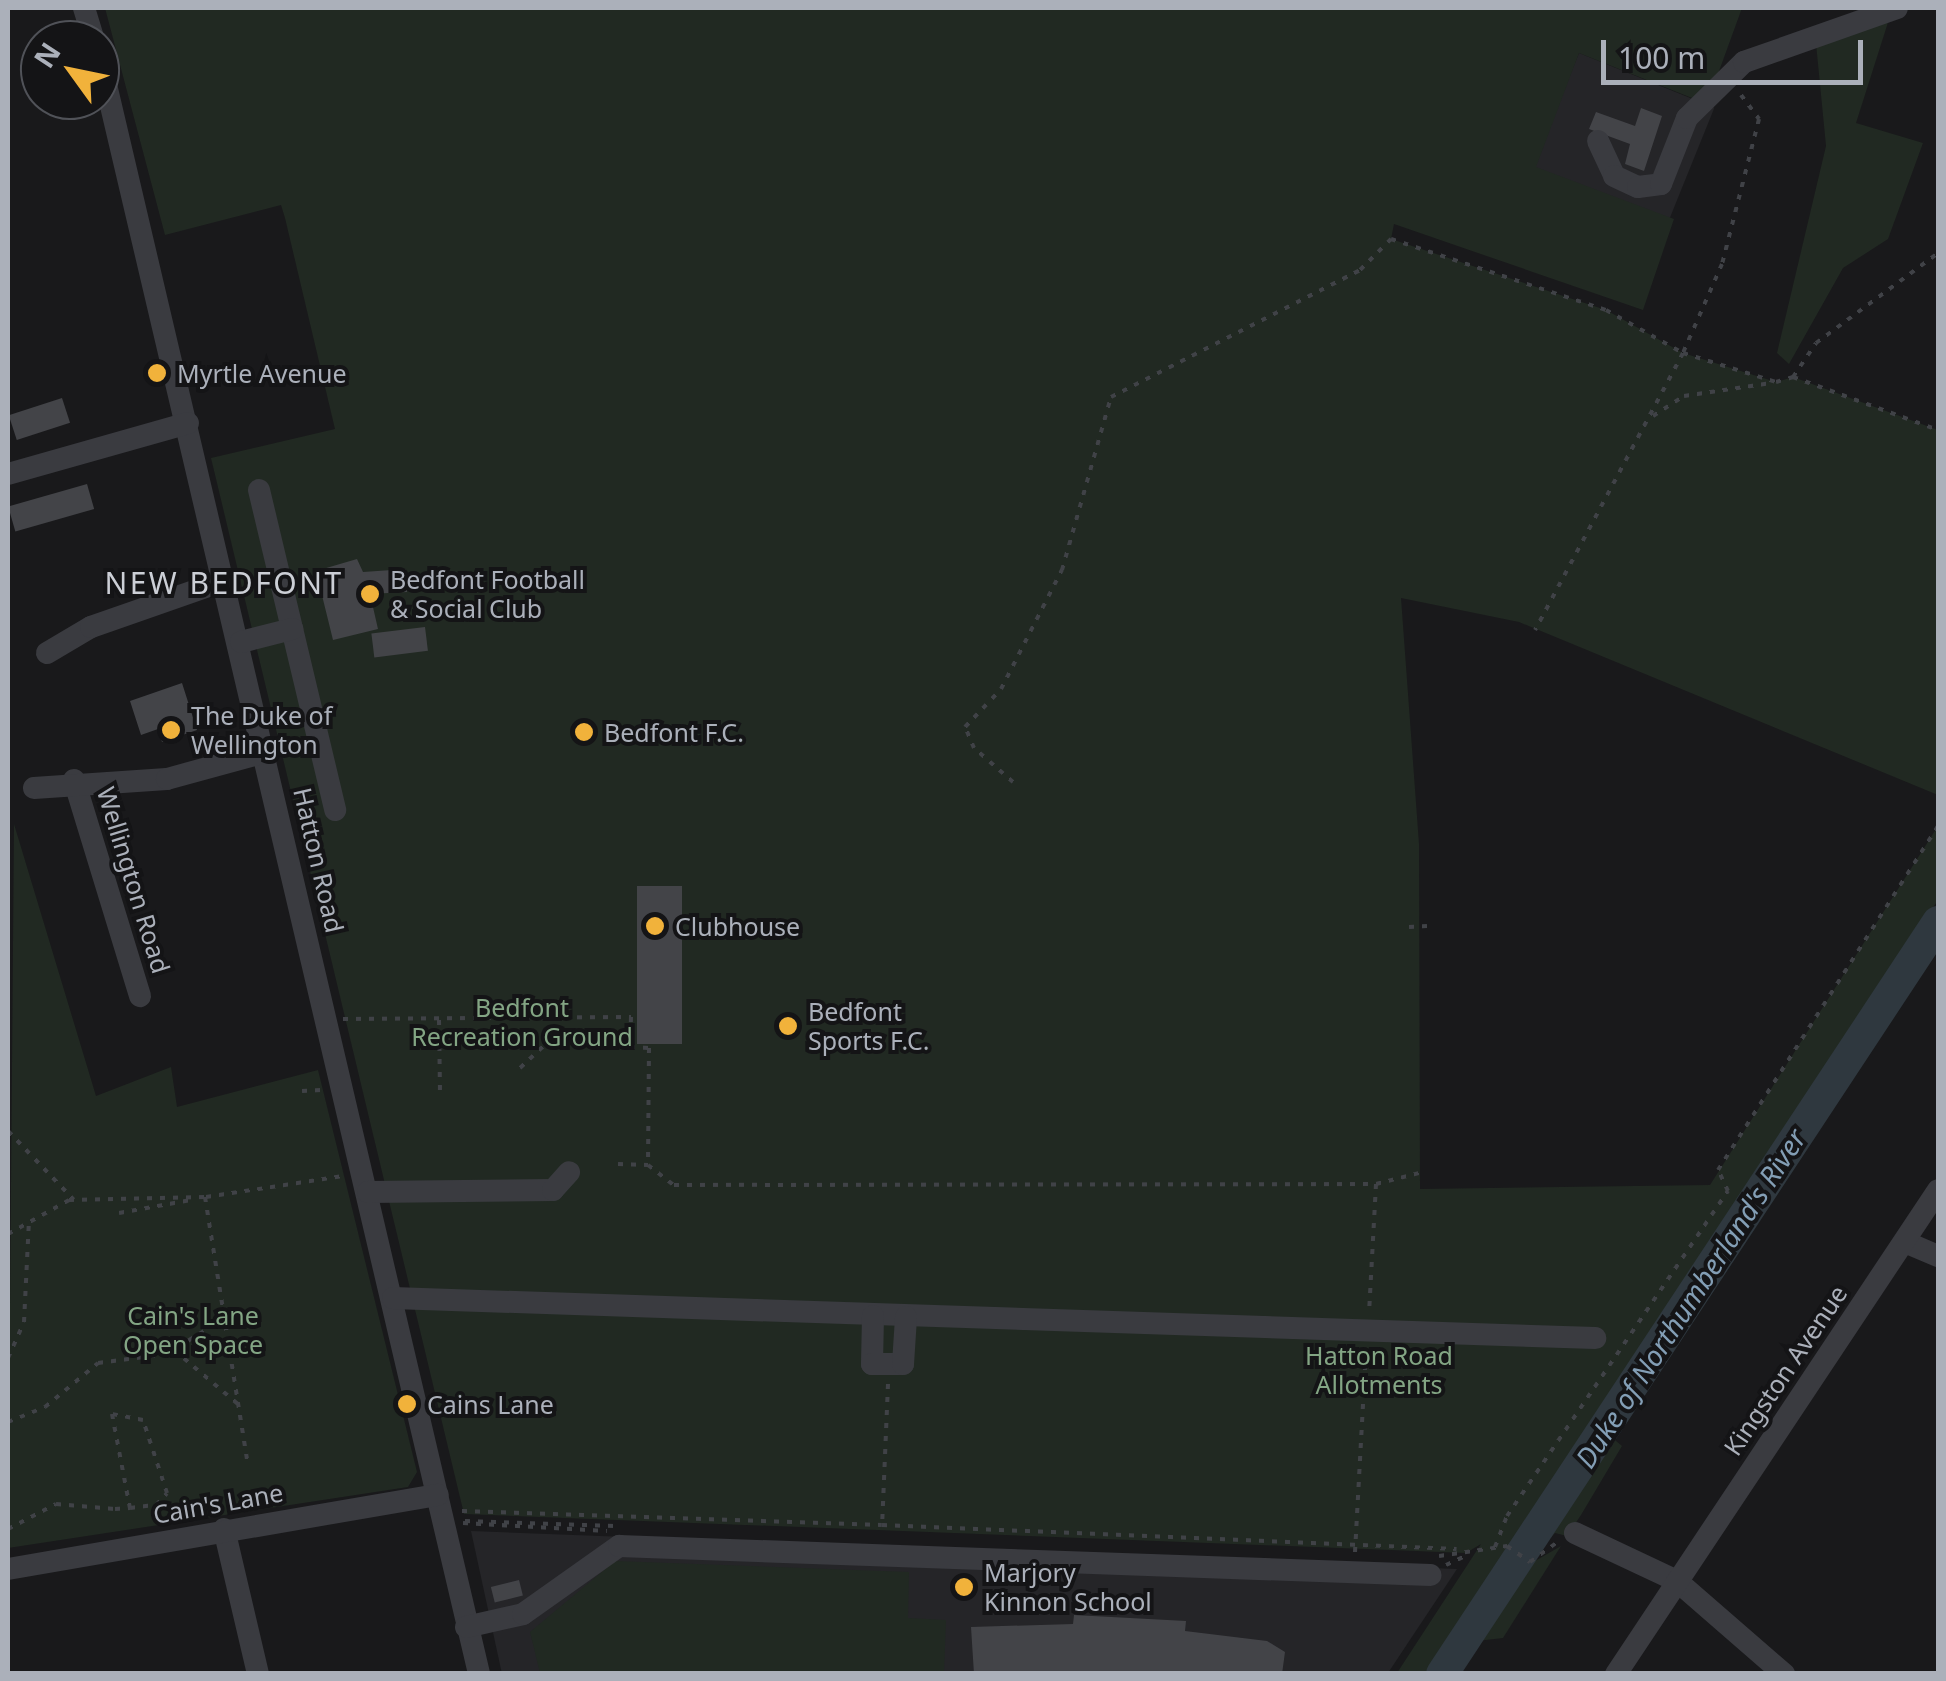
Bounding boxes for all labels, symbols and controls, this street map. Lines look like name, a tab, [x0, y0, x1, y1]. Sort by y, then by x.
north arrow	[20, 20, 120, 120]
scale bar	[1606, 20, 1868, 82]
text: N	[24, 35, 69, 75]
text: 100 m	[1618, 37, 1705, 78]
place label: Myrtle Avenue	[177, 358, 347, 388]
marker: Myrtle Avenue	[146, 362, 168, 384]
district label: NEW BEDFONT	[104, 565, 344, 601]
place label: Bedfont Football & Social Club	[390, 565, 585, 624]
marker: Bedfont Football & Social Club	[359, 583, 381, 605]
place label: The Duke of Wellington	[191, 701, 332, 760]
place label: Bedfont F.C.	[604, 717, 744, 747]
marker: The Duke of Wellington	[160, 719, 182, 741]
marker: Bedfont F.C.	[573, 721, 595, 743]
street label: Wellington Road	[91, 783, 177, 977]
street label: Hatton Road	[288, 785, 350, 935]
place label: Clubhouse	[675, 911, 800, 941]
marker: Clubhouse	[644, 915, 666, 937]
park label: Bedfont Recreation Ground	[411, 993, 633, 1052]
place label: Bedfont Sports F.C.	[808, 997, 929, 1056]
marker: Bedfont Sports F.C.	[777, 1015, 799, 1037]
water label: Duke of Northumberland's River	[1568, 1122, 1812, 1474]
street label: Kingston Avenue	[1717, 1279, 1853, 1461]
park label: Cain's Lane Open Space	[123, 1301, 263, 1360]
park label: Hatton Road Allotments	[1305, 1341, 1453, 1400]
place label: Cains Lane	[427, 1389, 554, 1419]
marker: Cains Lane	[396, 1393, 418, 1415]
street label: Cain's Lane	[151, 1477, 285, 1529]
place label: Marjory Kinnon School	[984, 1558, 1152, 1617]
marker: Marjory Kinnon School	[953, 1576, 975, 1598]

